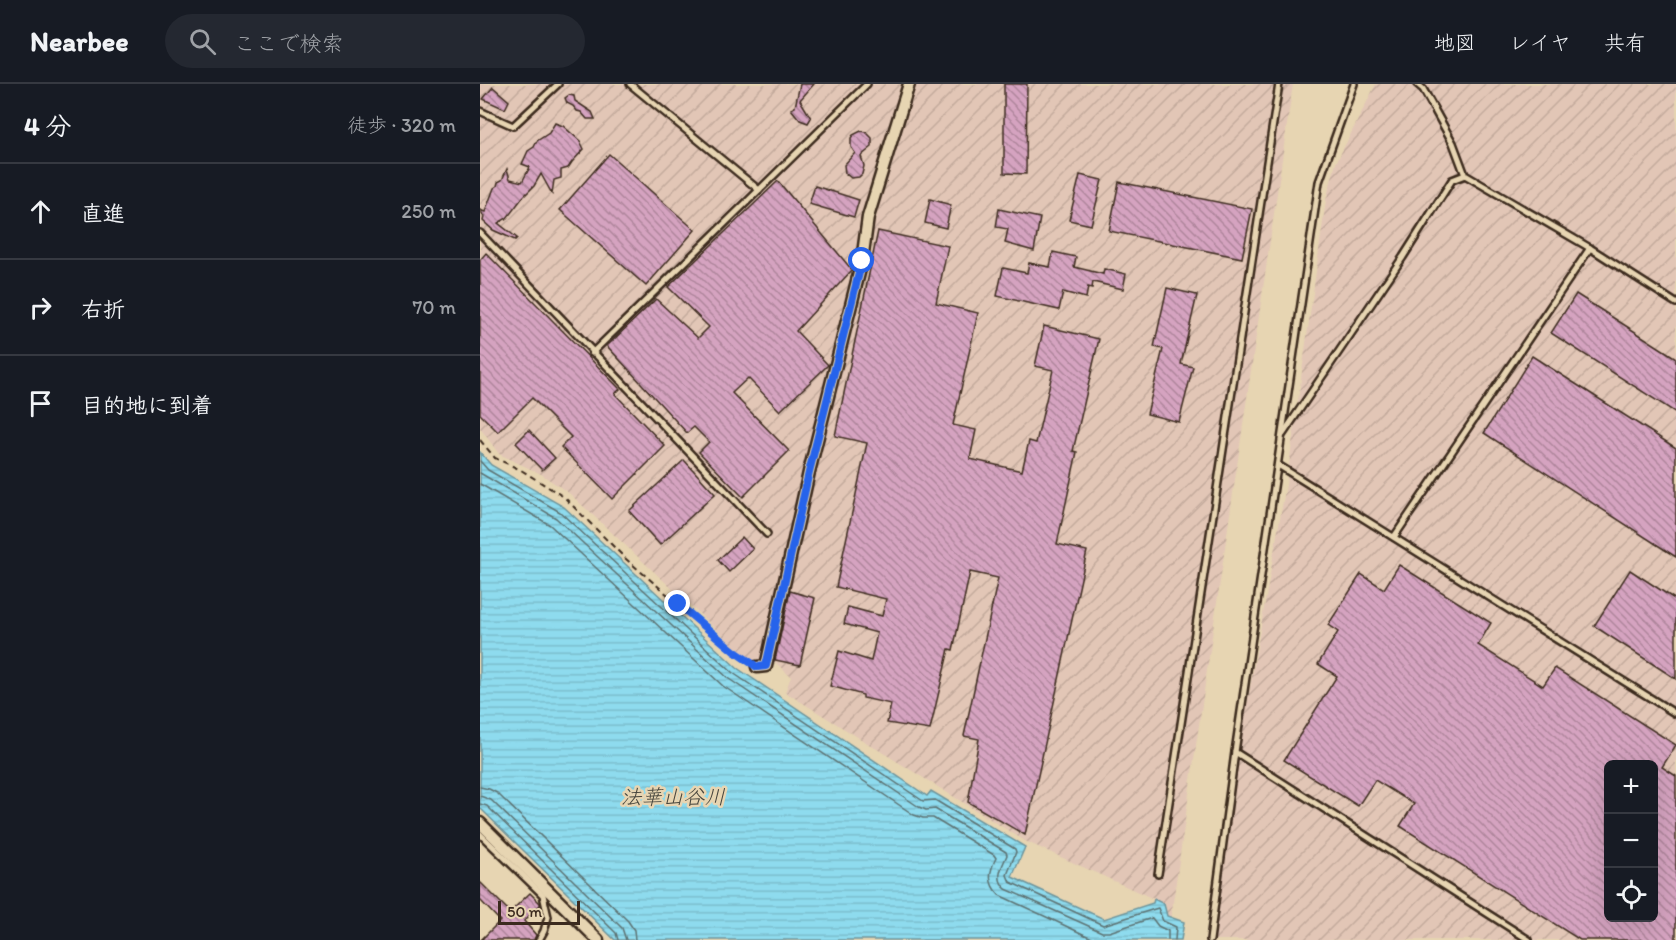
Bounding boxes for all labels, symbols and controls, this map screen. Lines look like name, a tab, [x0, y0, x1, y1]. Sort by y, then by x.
search box	[165, 14, 585, 68]
text: Nearbee	[30, 24, 129, 58]
icon: search	[186, 25, 219, 58]
text: ここで検索	[234, 30, 344, 57]
text: 地図	[1434, 30, 1476, 55]
text: レイヤ	[1509, 30, 1571, 55]
text: 共有	[1604, 30, 1646, 55]
text: 4 分	[24, 110, 71, 142]
text: 徒歩 · 320 m	[347, 113, 456, 137]
icon: ahead	[24, 195, 57, 228]
text: 250 m	[401, 199, 456, 223]
text: 直進	[81, 200, 125, 227]
route start	[848, 247, 874, 273]
icon: right	[24, 291, 57, 324]
text: 70 m	[412, 295, 456, 319]
text: 右折	[81, 296, 125, 323]
icon: arrive	[24, 387, 57, 420]
text: 目的地に到着	[81, 392, 213, 419]
route end	[664, 590, 690, 616]
map controls	[1604, 760, 1658, 922]
button: +	[1604, 760, 1658, 814]
water label: 法華山谷川	[621, 784, 726, 809]
button: −	[1604, 814, 1658, 868]
button: locate	[1604, 868, 1658, 922]
scale bar	[498, 898, 580, 926]
text: 50 m	[507, 902, 542, 921]

